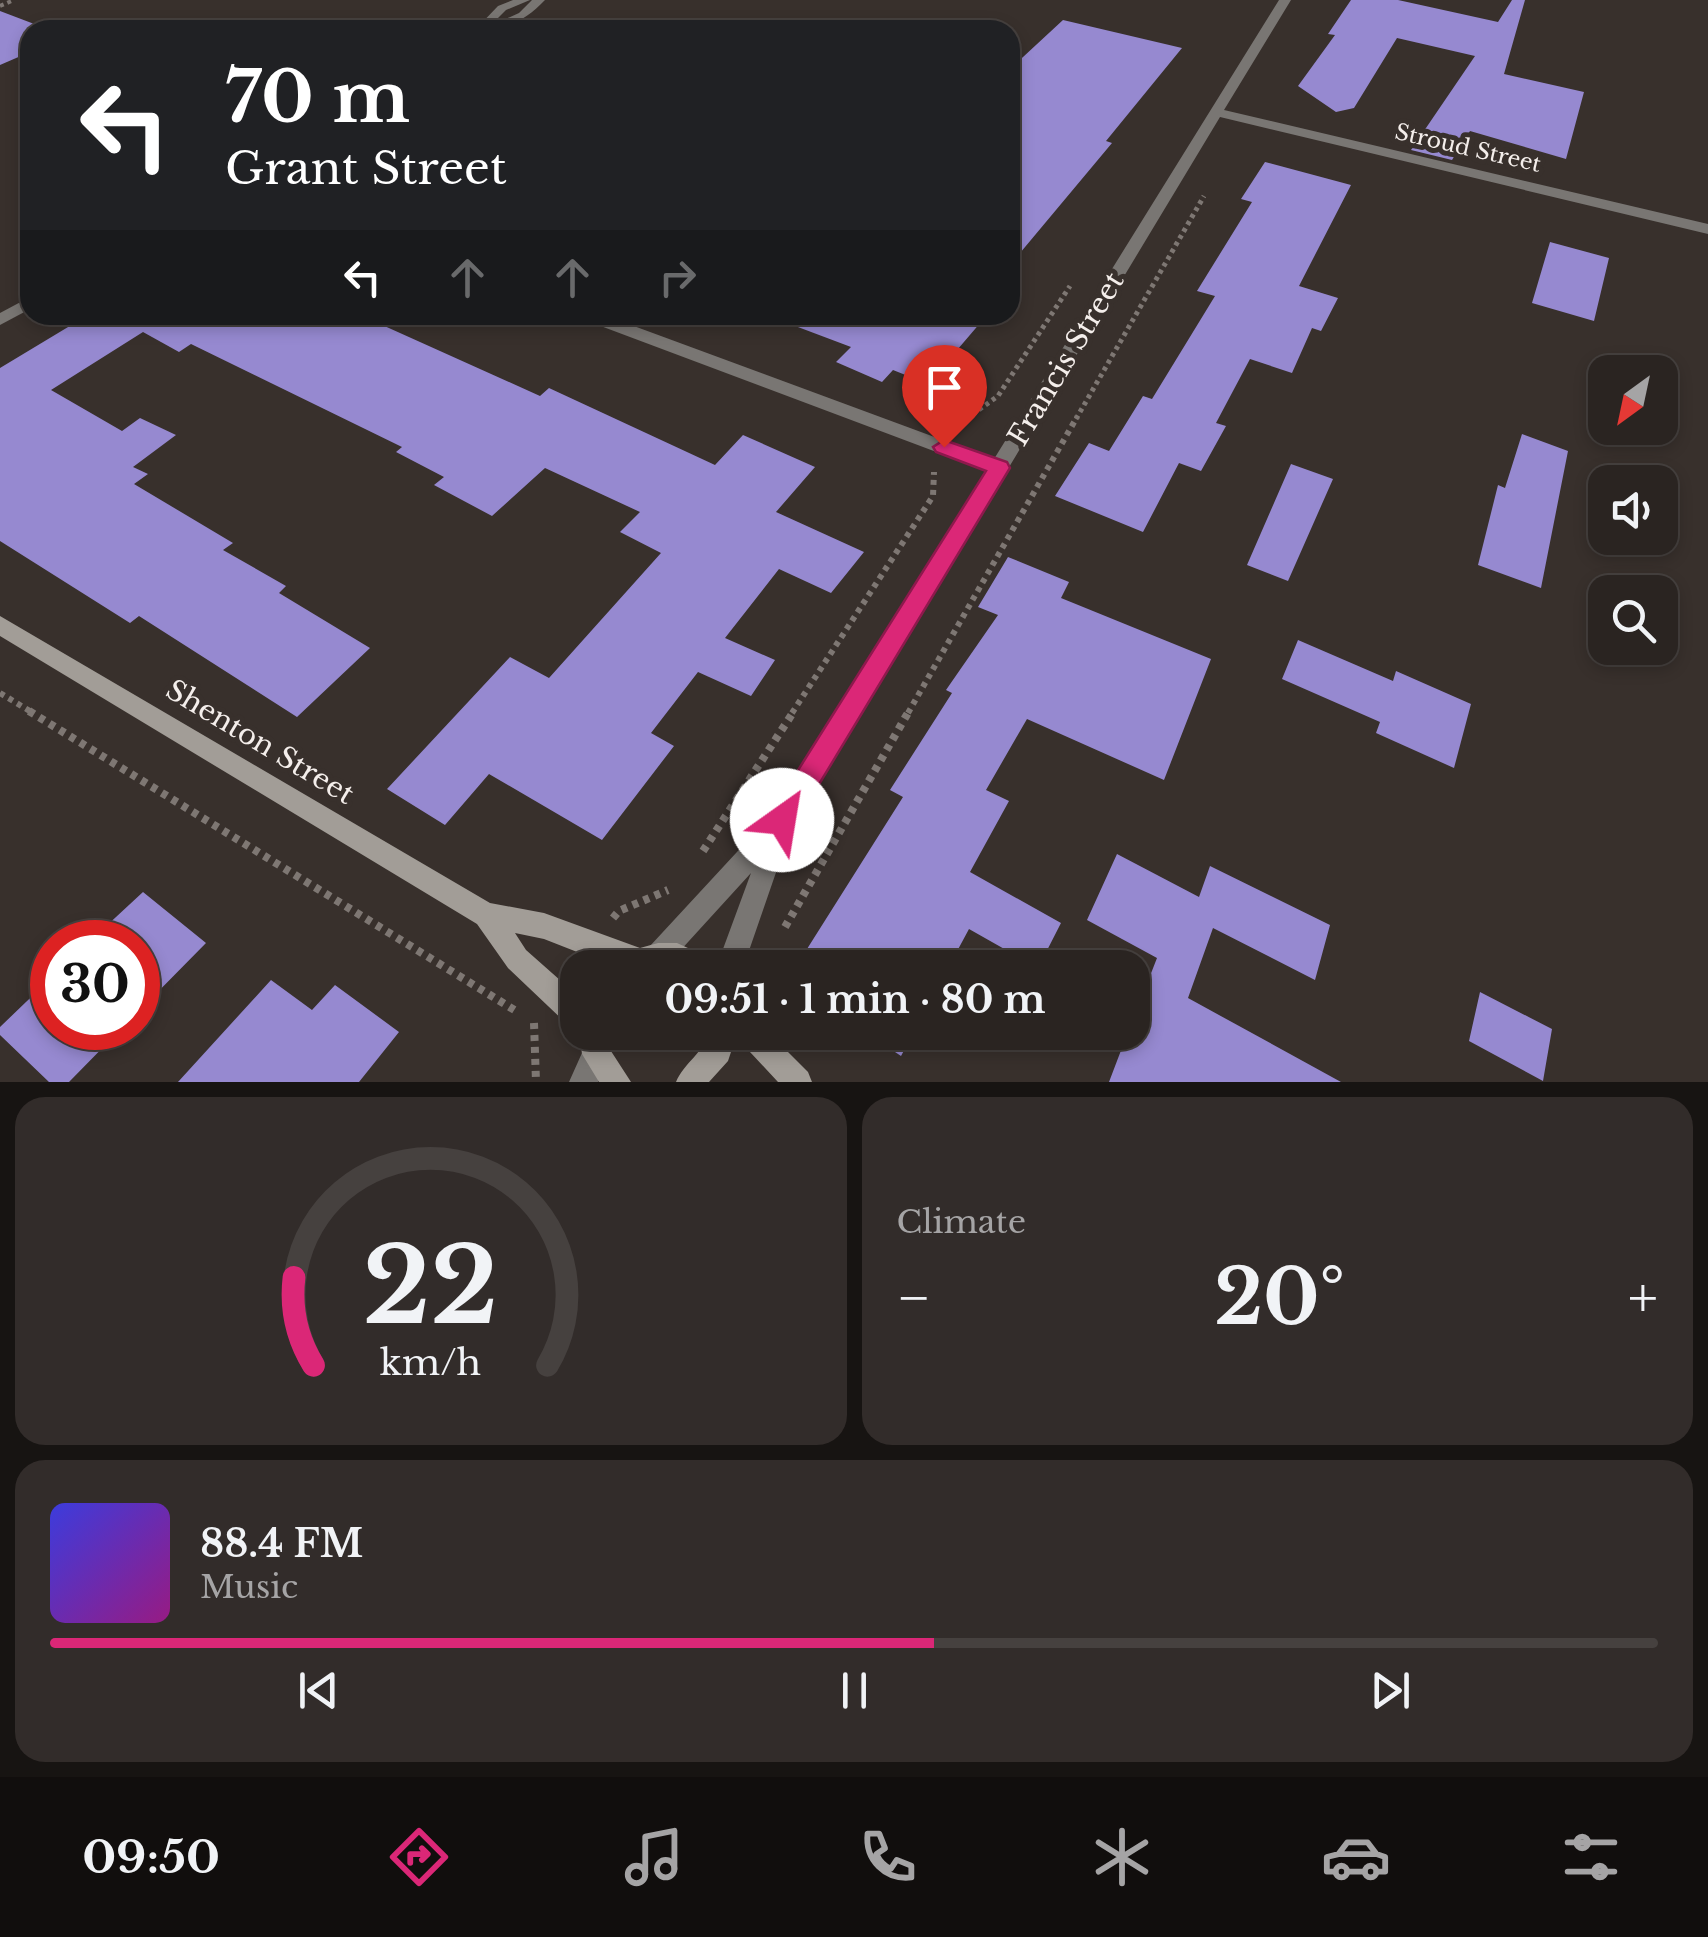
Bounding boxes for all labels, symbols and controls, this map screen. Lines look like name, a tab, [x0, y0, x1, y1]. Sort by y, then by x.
text: 70 m	[225, 54, 410, 141]
icon: left	[60, 60, 190, 190]
street label: Stroud Street	[1392, 118, 1544, 178]
text: Grant Street	[225, 140, 507, 196]
icon: left	[335, 250, 390, 305]
icon: ahead	[440, 250, 495, 305]
icon: ahead	[545, 250, 600, 305]
icon: right	[650, 250, 705, 305]
street label: Francis Street	[1000, 266, 1132, 452]
pin	[902, 345, 987, 448]
north arrow	[1588, 355, 1678, 445]
map controls	[1588, 355, 1678, 665]
icon: arrive	[917, 360, 972, 415]
button: sound	[1588, 465, 1678, 555]
button: search	[1588, 575, 1678, 665]
street label: Shenton Street	[160, 672, 361, 812]
position arrow	[730, 768, 834, 872]
speed limit sign: 30	[30, 920, 160, 1050]
text: 09:51 · 1 min · 80 m	[664, 976, 1046, 1023]
text: Climate	[897, 1202, 1026, 1242]
text: 22	[363, 1222, 498, 1351]
text: 20°	[1214, 1251, 1345, 1344]
text: −	[897, 1264, 931, 1332]
text: +	[1628, 1264, 1658, 1332]
text: km/h	[380, 1340, 481, 1385]
text: 88.4 FM	[200, 1520, 363, 1567]
text: Music	[200, 1567, 298, 1607]
icon: previous	[291, 1663, 346, 1718]
icon: pause	[827, 1663, 882, 1718]
icon: next	[1363, 1663, 1418, 1718]
icon: directions	[384, 1822, 454, 1892]
icon: music	[619, 1822, 689, 1892]
icon: phone	[853, 1822, 923, 1892]
icon: climate	[1087, 1822, 1157, 1892]
icon: car	[1321, 1822, 1391, 1892]
icon: filters	[1556, 1822, 1626, 1892]
text: 09:50	[82, 1829, 220, 1885]

